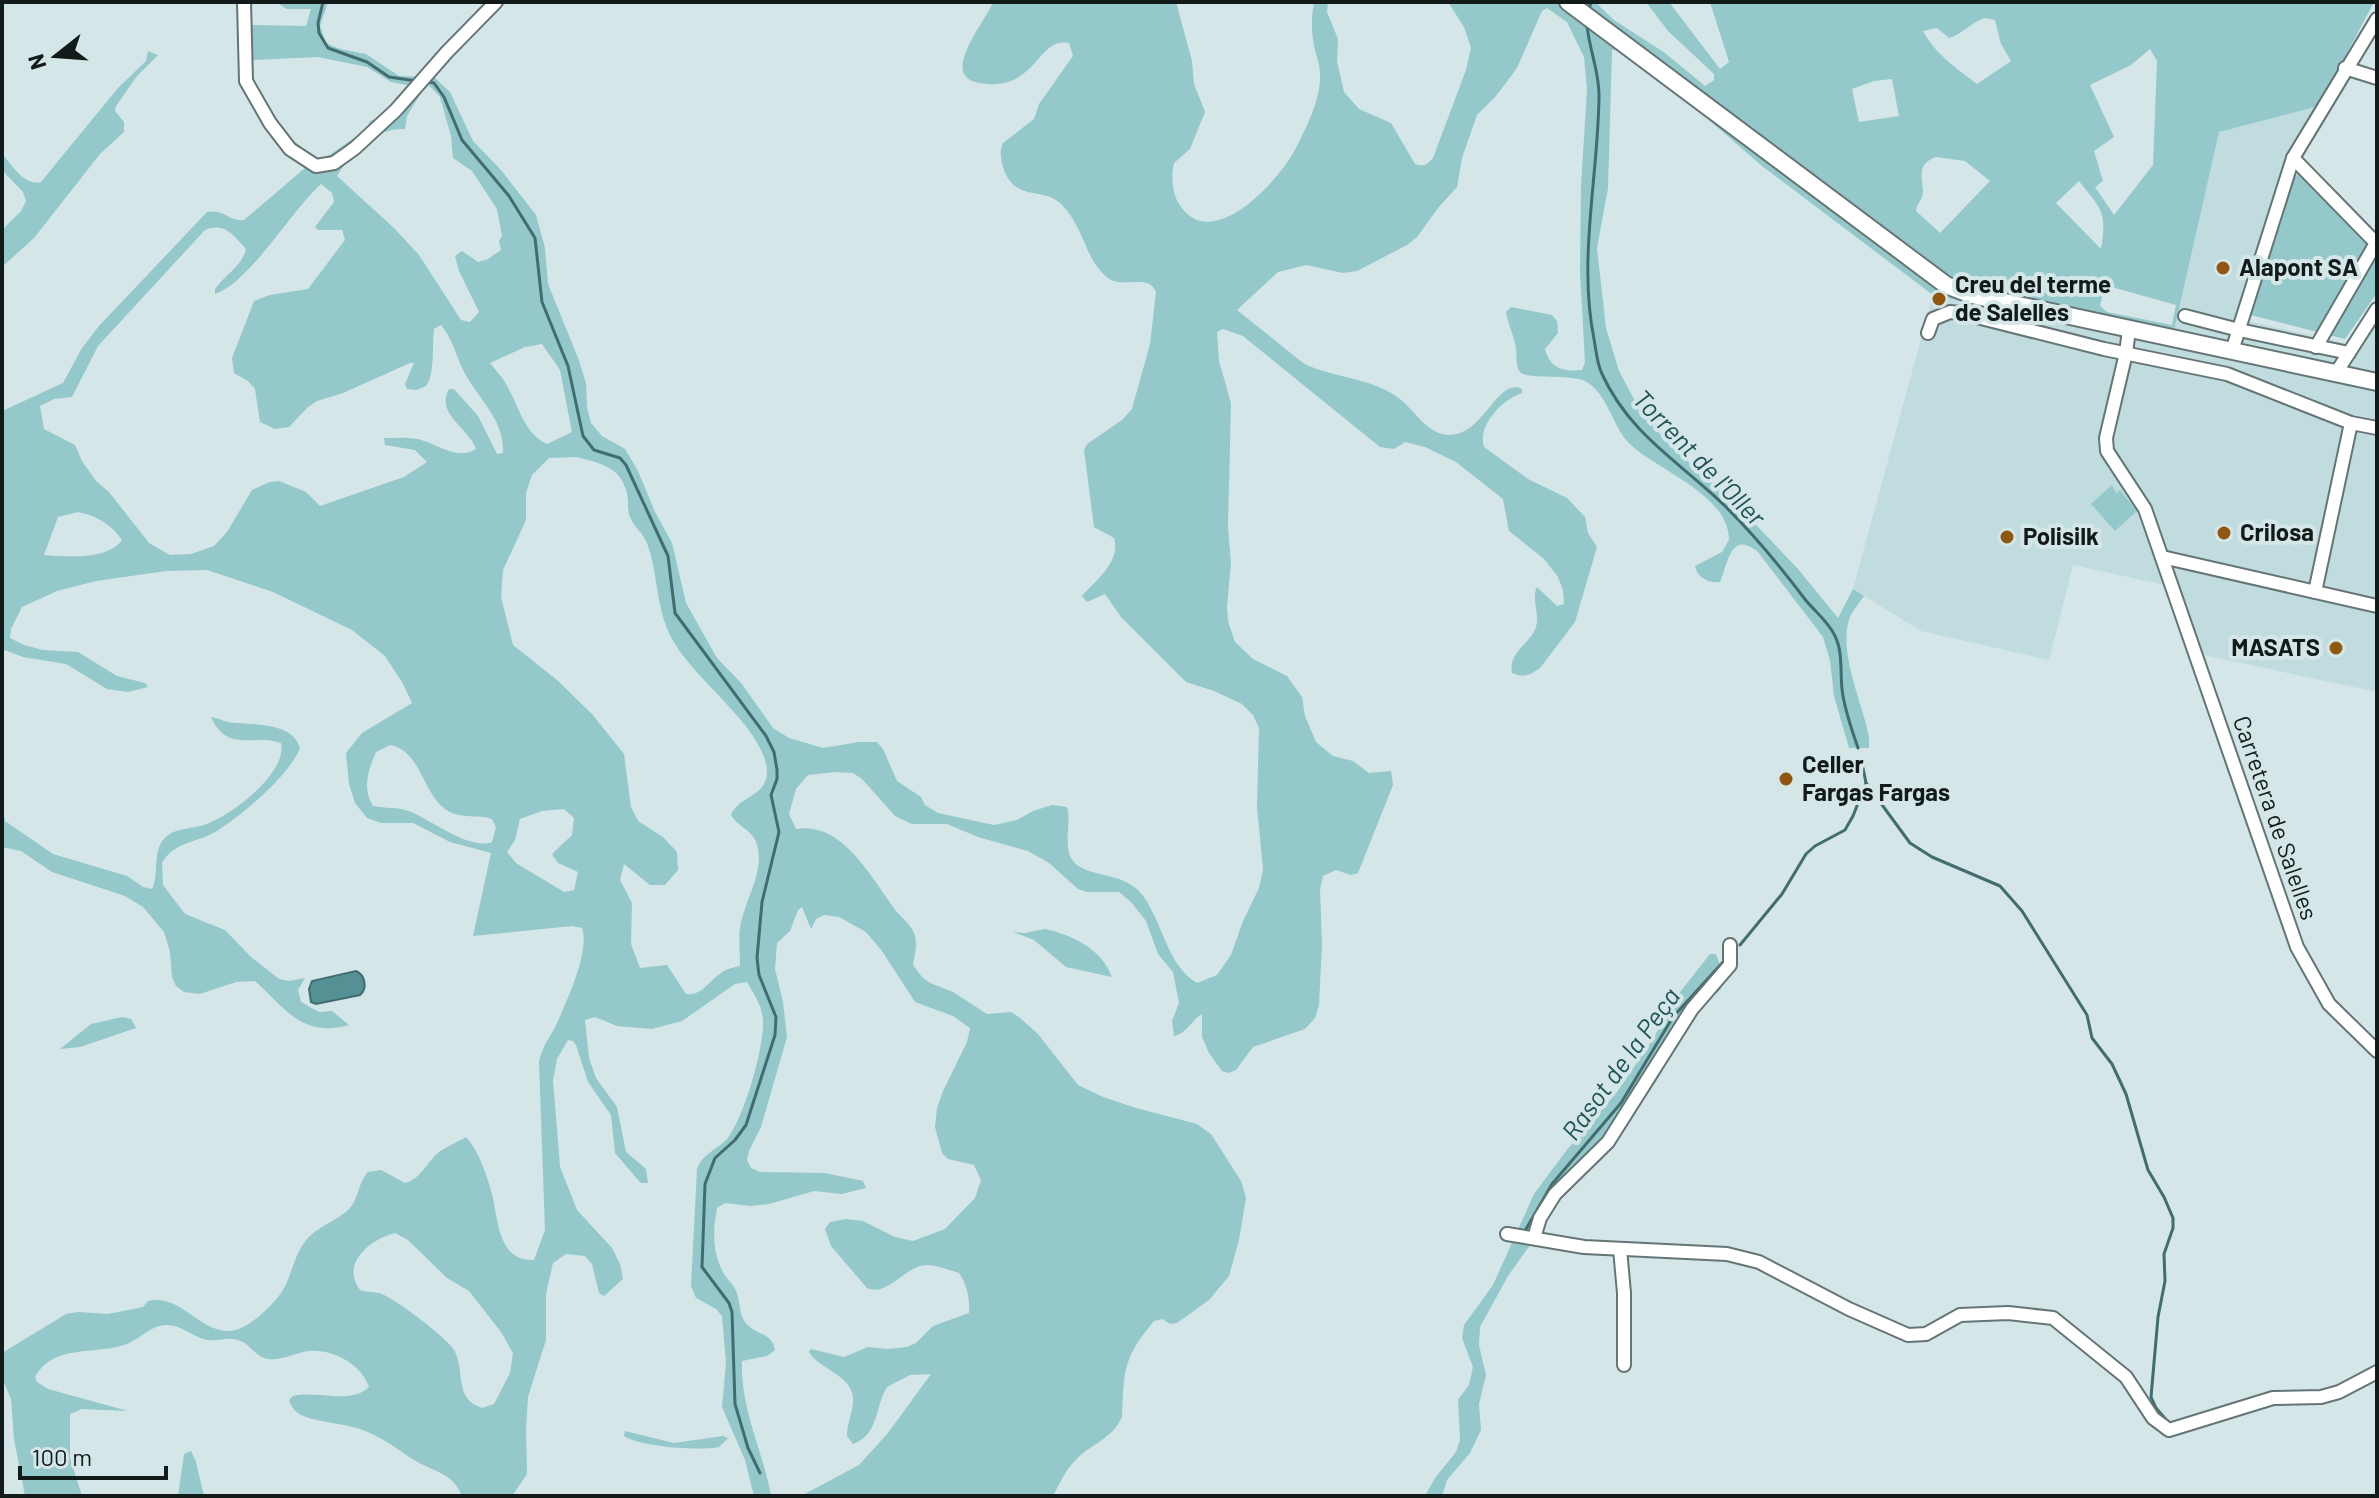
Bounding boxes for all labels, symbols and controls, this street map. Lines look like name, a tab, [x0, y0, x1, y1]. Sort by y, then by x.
north arrow	[16, 16, 96, 96]
text: N	[21, 51, 50, 73]
place label: Alapont SA	[2239, 252, 2358, 281]
marker: Alapont SA	[2214, 259, 2232, 277]
place label: Creu del terme de Salelles	[1955, 269, 2111, 326]
marker: Creu del terme de Salelles	[1930, 290, 1948, 308]
water label: Torrent de l'Oller	[1627, 383, 1773, 532]
place label: Crilosa	[2240, 517, 2314, 546]
place label: Polisilk	[2023, 521, 2099, 550]
marker: Crilosa	[2215, 524, 2233, 542]
marker: Polisilk	[1998, 528, 2016, 546]
place label: MASATS	[2231, 632, 2320, 661]
marker: MASATS	[2327, 639, 2345, 657]
street label: Carretera de Salelles	[2228, 712, 2325, 923]
place label: Celler Fargas Fargas	[1802, 749, 1950, 806]
marker: Celler Fargas Fargas	[1777, 770, 1795, 788]
water label: Rasot de la Peça	[1554, 981, 1685, 1145]
scale bar	[20, 1430, 166, 1480]
text: 100 m	[32, 1442, 92, 1471]

